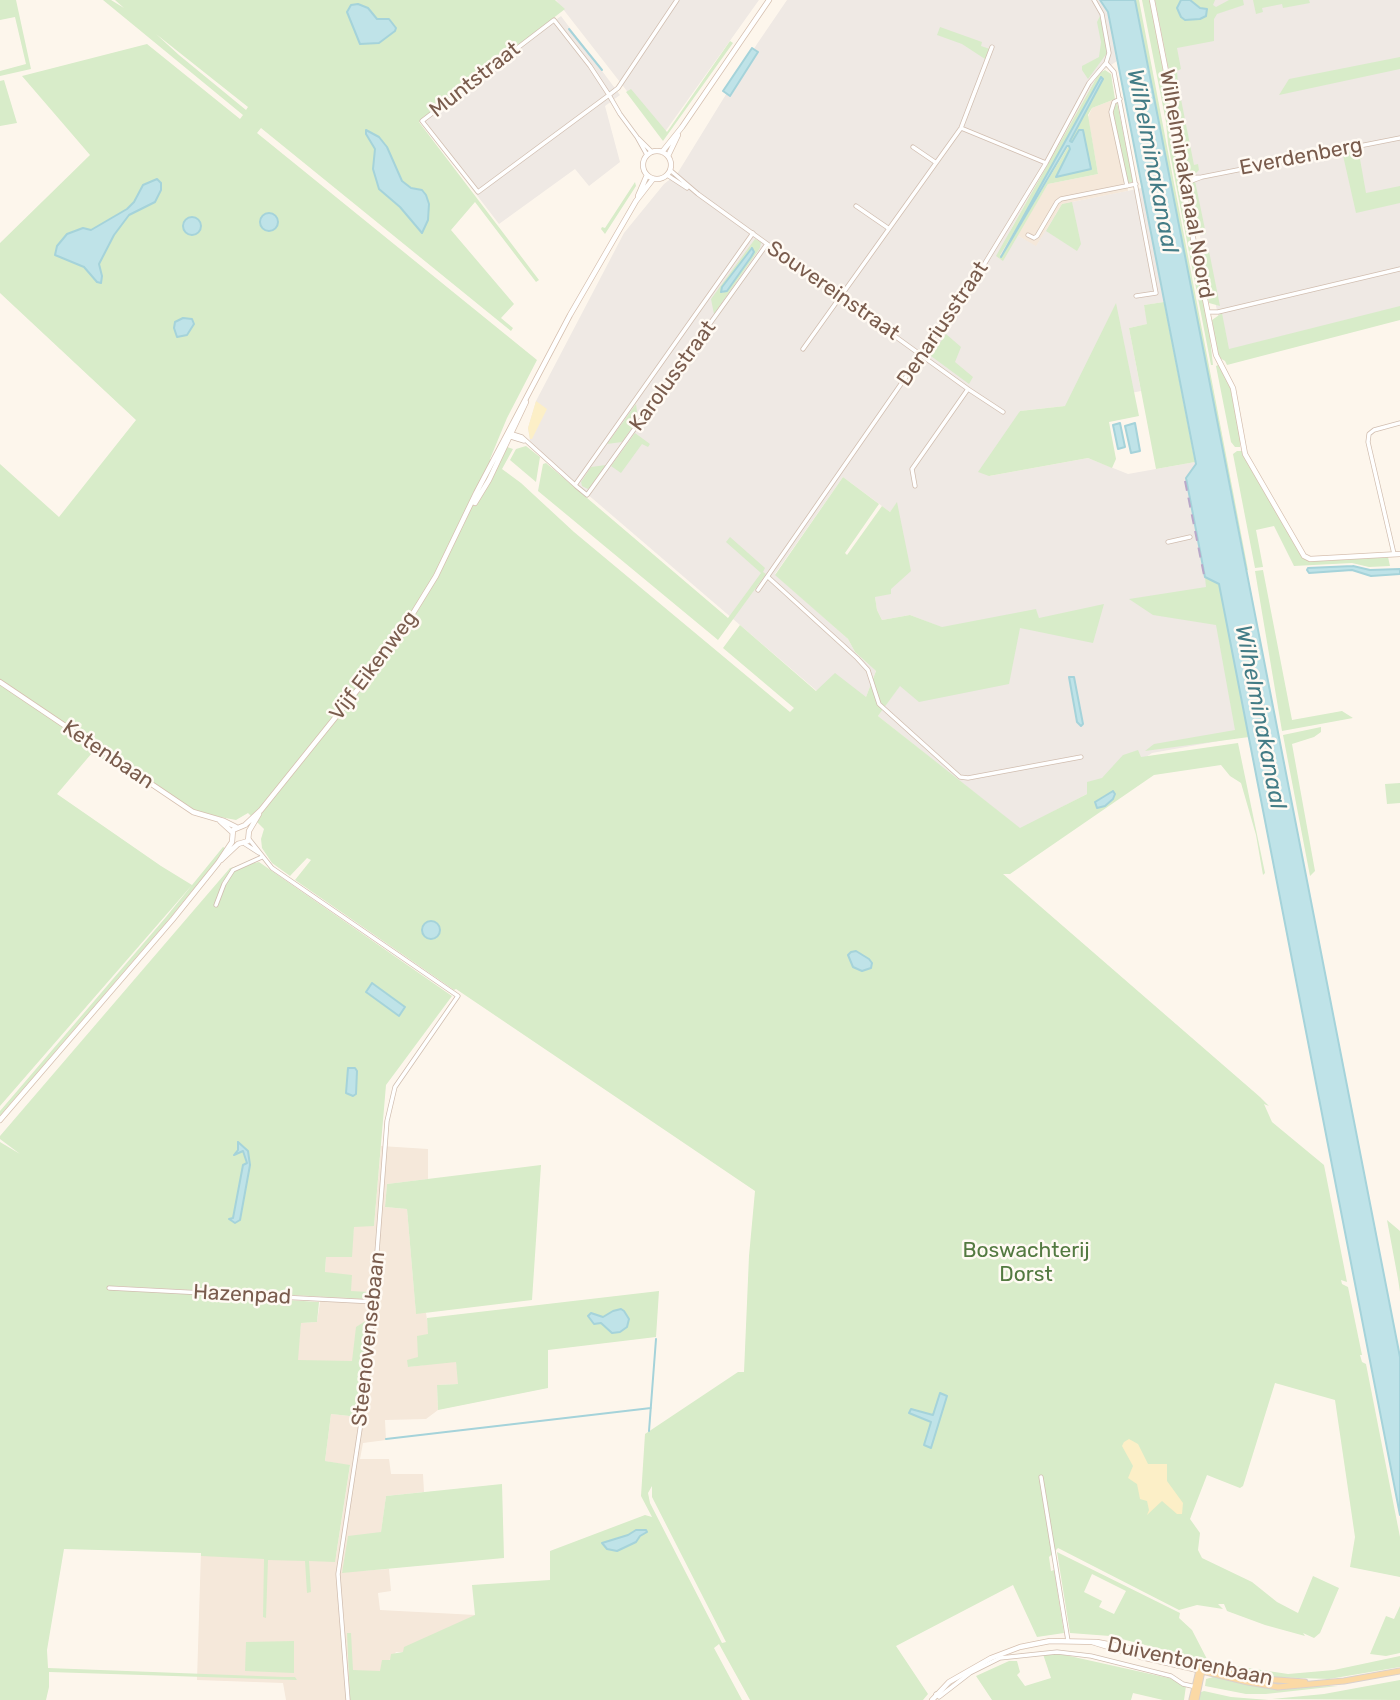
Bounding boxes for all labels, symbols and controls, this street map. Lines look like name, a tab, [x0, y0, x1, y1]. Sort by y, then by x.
street label: Muntstraat	[425, 37, 525, 123]
water label: Wilhelminakanaal	[1121, 66, 1183, 256]
street label: Wilhelminakanaal Noord	[1153, 68, 1219, 300]
street label: Everdenberg	[1237, 133, 1365, 181]
street label: Souvereinstraat	[762, 236, 904, 346]
street label: Denariusstraat	[892, 257, 994, 391]
street label: Karolusstraat	[624, 316, 722, 436]
street label: Vijf Eikenweg	[325, 606, 423, 726]
water label: Wilhelminakanaal	[1229, 622, 1291, 812]
street label: Ketenbaan	[58, 715, 158, 795]
park label: Boswachterij Dorst	[962, 1238, 1090, 1288]
street label: Steenovensebaan	[347, 1250, 391, 1428]
street label: Hazenpad	[192, 1280, 292, 1310]
street label: Duiventorenbaan	[1105, 1632, 1275, 1692]

